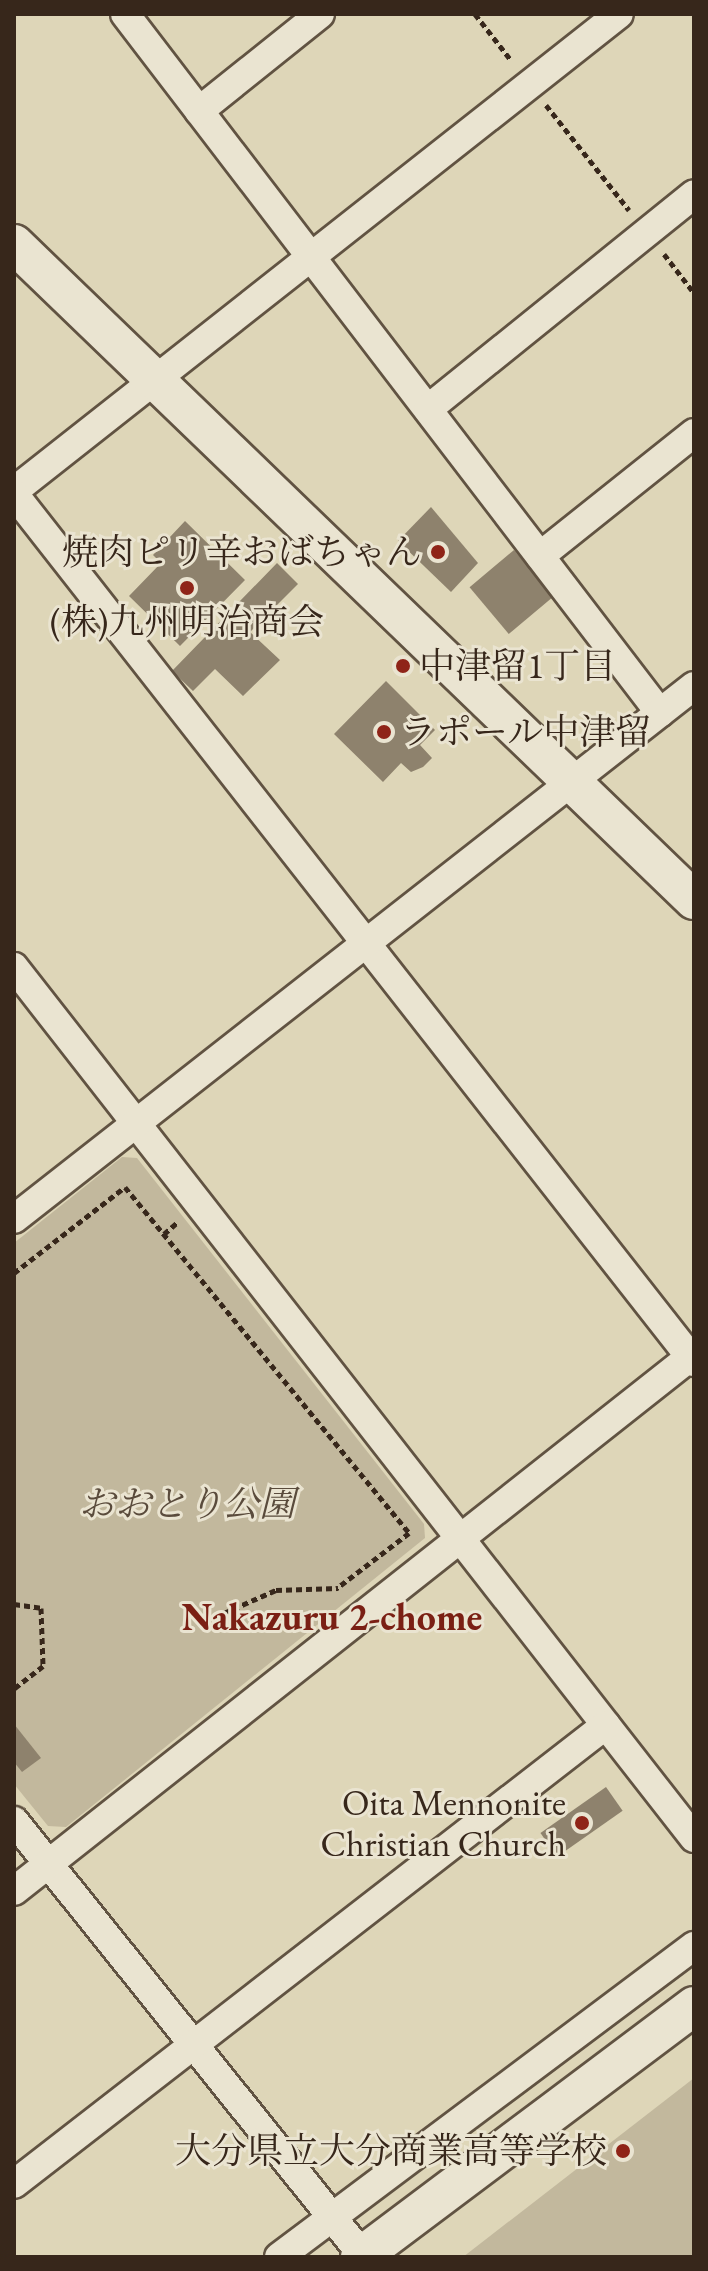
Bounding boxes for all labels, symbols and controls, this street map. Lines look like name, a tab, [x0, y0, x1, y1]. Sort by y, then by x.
place label: 焼肉ピリ辛おばちゃん	[62, 530, 422, 574]
marker: 焼肉ピリ辛おばちゃん	[429, 543, 447, 561]
marker: (株)九州明治商会	[178, 579, 196, 597]
place label: (株)九州明治商会	[50, 600, 324, 644]
place label: 中津留1丁目	[419, 644, 616, 688]
marker: 中津留1丁目	[394, 657, 412, 675]
place label: ラポール中津留	[400, 710, 652, 754]
marker: ラポール中津留	[375, 723, 393, 741]
park label: おおとり公園	[79, 1482, 295, 1526]
district label: Nakazuru 2-chome	[182, 1594, 482, 1640]
place label: Oita Mennonite Christian Church	[320, 1780, 566, 1865]
marker: Oita Mennonite Christian Church	[573, 1814, 591, 1832]
place label: 大分県立大分商業高等学校	[175, 2129, 607, 2173]
marker: 大分県立大分商業高等学校	[614, 2142, 632, 2160]

